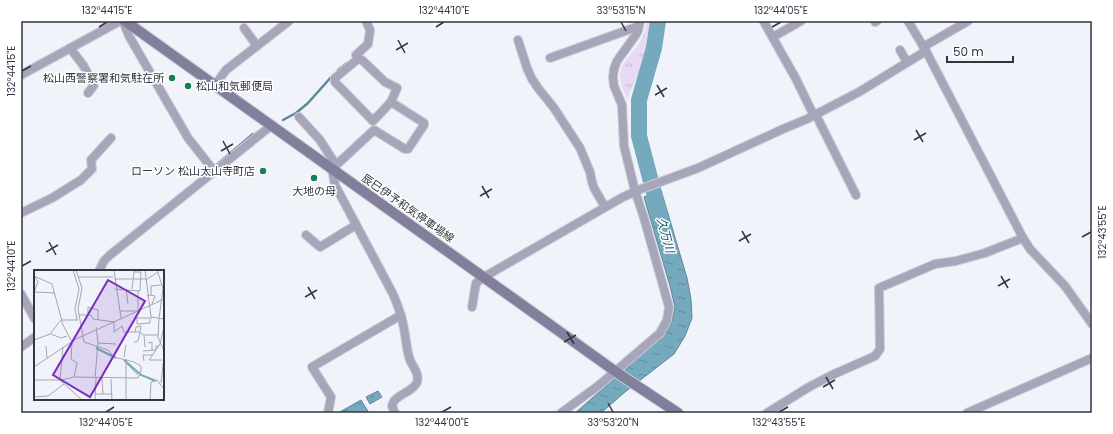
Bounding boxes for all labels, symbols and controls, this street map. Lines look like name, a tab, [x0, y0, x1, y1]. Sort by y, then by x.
text: 132°44'15"E	[82, 3, 132, 18]
text: 132°44'10"E	[419, 3, 469, 18]
text: 33°53'15"N	[596, 3, 646, 18]
text: 132°44'05"E	[754, 3, 808, 18]
scale bar	[947, 38, 1013, 64]
text: 50 m	[953, 43, 984, 60]
text: 132°44'15"E	[4, 46, 19, 96]
place label: 松山西警察署和気駐在所	[43, 70, 165, 86]
marker: 松山西警察署和気駐在所	[167, 73, 177, 83]
place label: 松山和気郵便局	[196, 78, 273, 94]
marker: 松山和気郵便局	[183, 81, 193, 91]
place label: ローソン 松山太山寺町店	[131, 163, 255, 179]
marker: ローソン 松山太山寺町店	[258, 166, 268, 176]
street label: 辰巳伊予和気停車場線	[358, 170, 458, 246]
marker: 大地の母	[309, 173, 319, 183]
place label: 大地の母	[292, 183, 336, 199]
text: 132°43'55"E	[1095, 205, 1110, 259]
water label: 久万川	[653, 215, 679, 257]
text: 132°44'10"E	[4, 241, 19, 291]
inset map	[34, 270, 164, 400]
text: 132°44'05"E	[79, 415, 133, 430]
text: 132°44'00"E	[415, 415, 469, 430]
text: 33°53'20"N	[587, 415, 639, 430]
text: 132°43'55"E	[752, 415, 806, 430]

